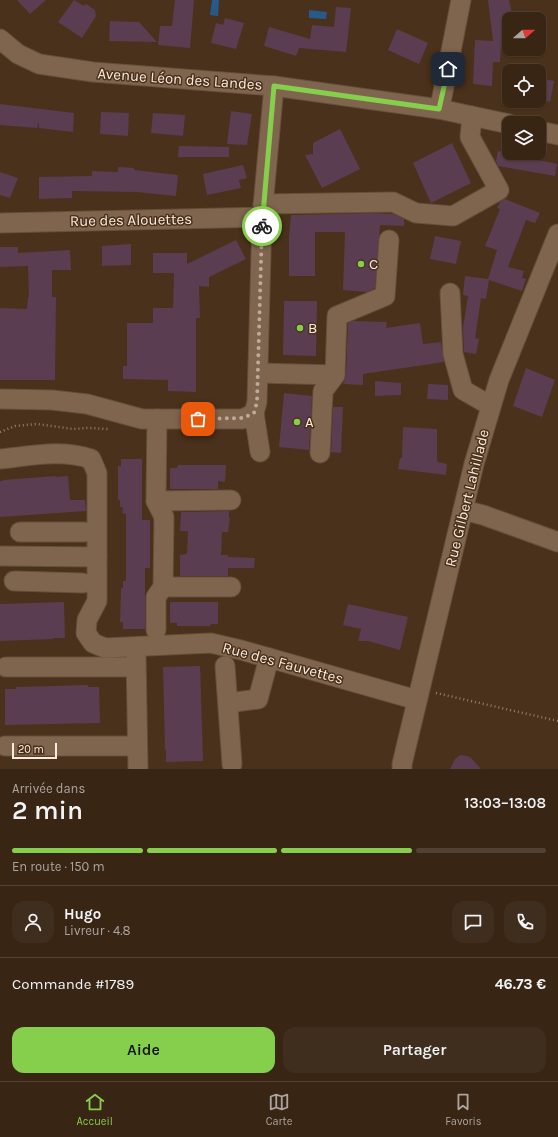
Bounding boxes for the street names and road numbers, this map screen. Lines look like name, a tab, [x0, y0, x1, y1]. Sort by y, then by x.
street label: Avenue Léon des Landes	[97, 64, 263, 94]
street label: Rue des Alouettes	[70, 210, 192, 230]
street label: Rue Gilbert Lahillade	[441, 427, 493, 569]
street label: Rue des Fauvettes	[221, 638, 345, 688]

